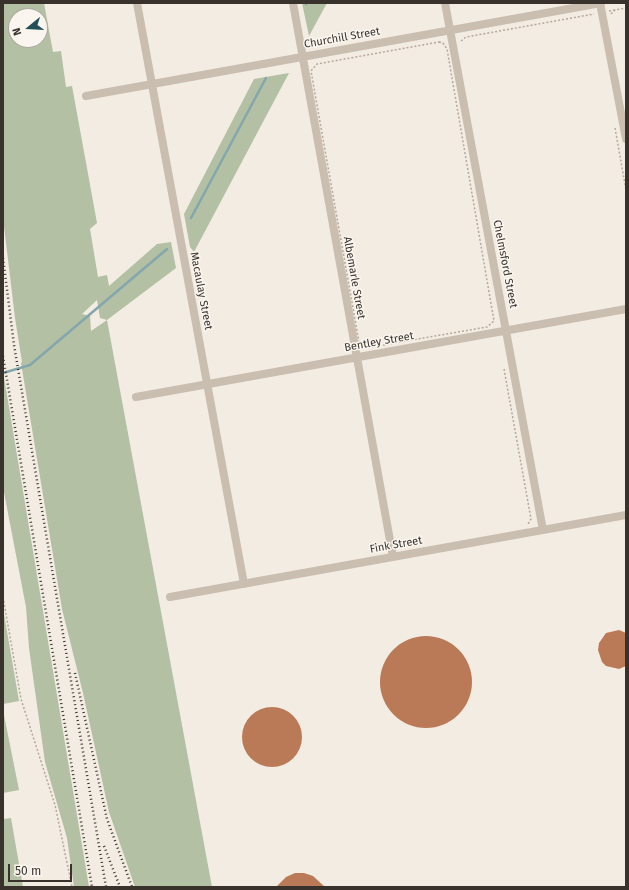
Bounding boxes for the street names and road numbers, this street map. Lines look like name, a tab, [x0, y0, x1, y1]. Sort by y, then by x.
street label: Churchill Street	[303, 25, 381, 51]
street label: Chelmsford Street	[490, 219, 520, 309]
street label: Albemarle Street	[340, 236, 368, 320]
street label: Macaulay Street	[187, 251, 215, 331]
street label: Bentley Street	[343, 329, 415, 355]
street label: Fink Street	[369, 534, 423, 556]

